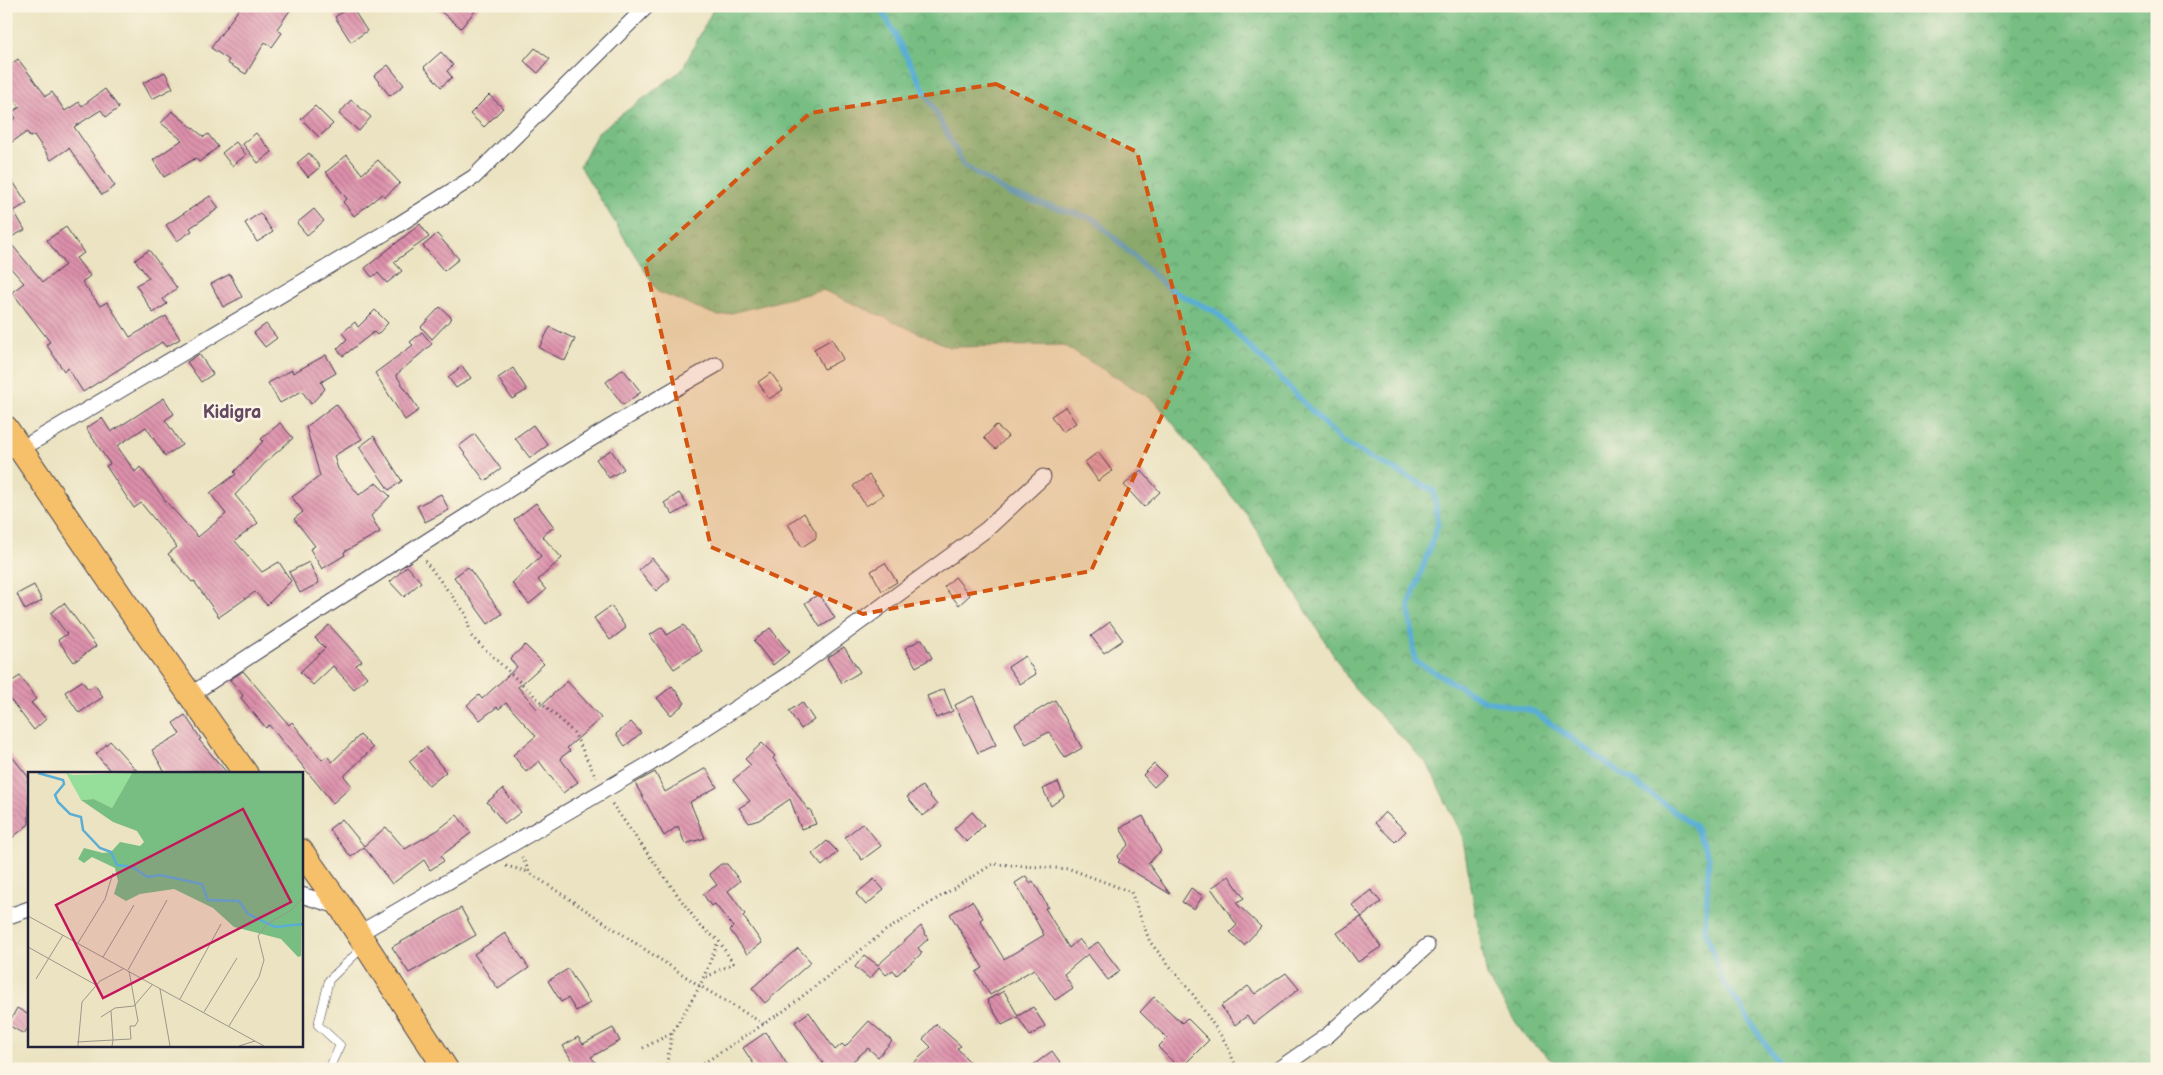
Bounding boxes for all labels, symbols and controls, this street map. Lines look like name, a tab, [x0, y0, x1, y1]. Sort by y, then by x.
district label: Kidigra	[203, 402, 261, 423]
inset map	[28, 772, 302, 1048]

